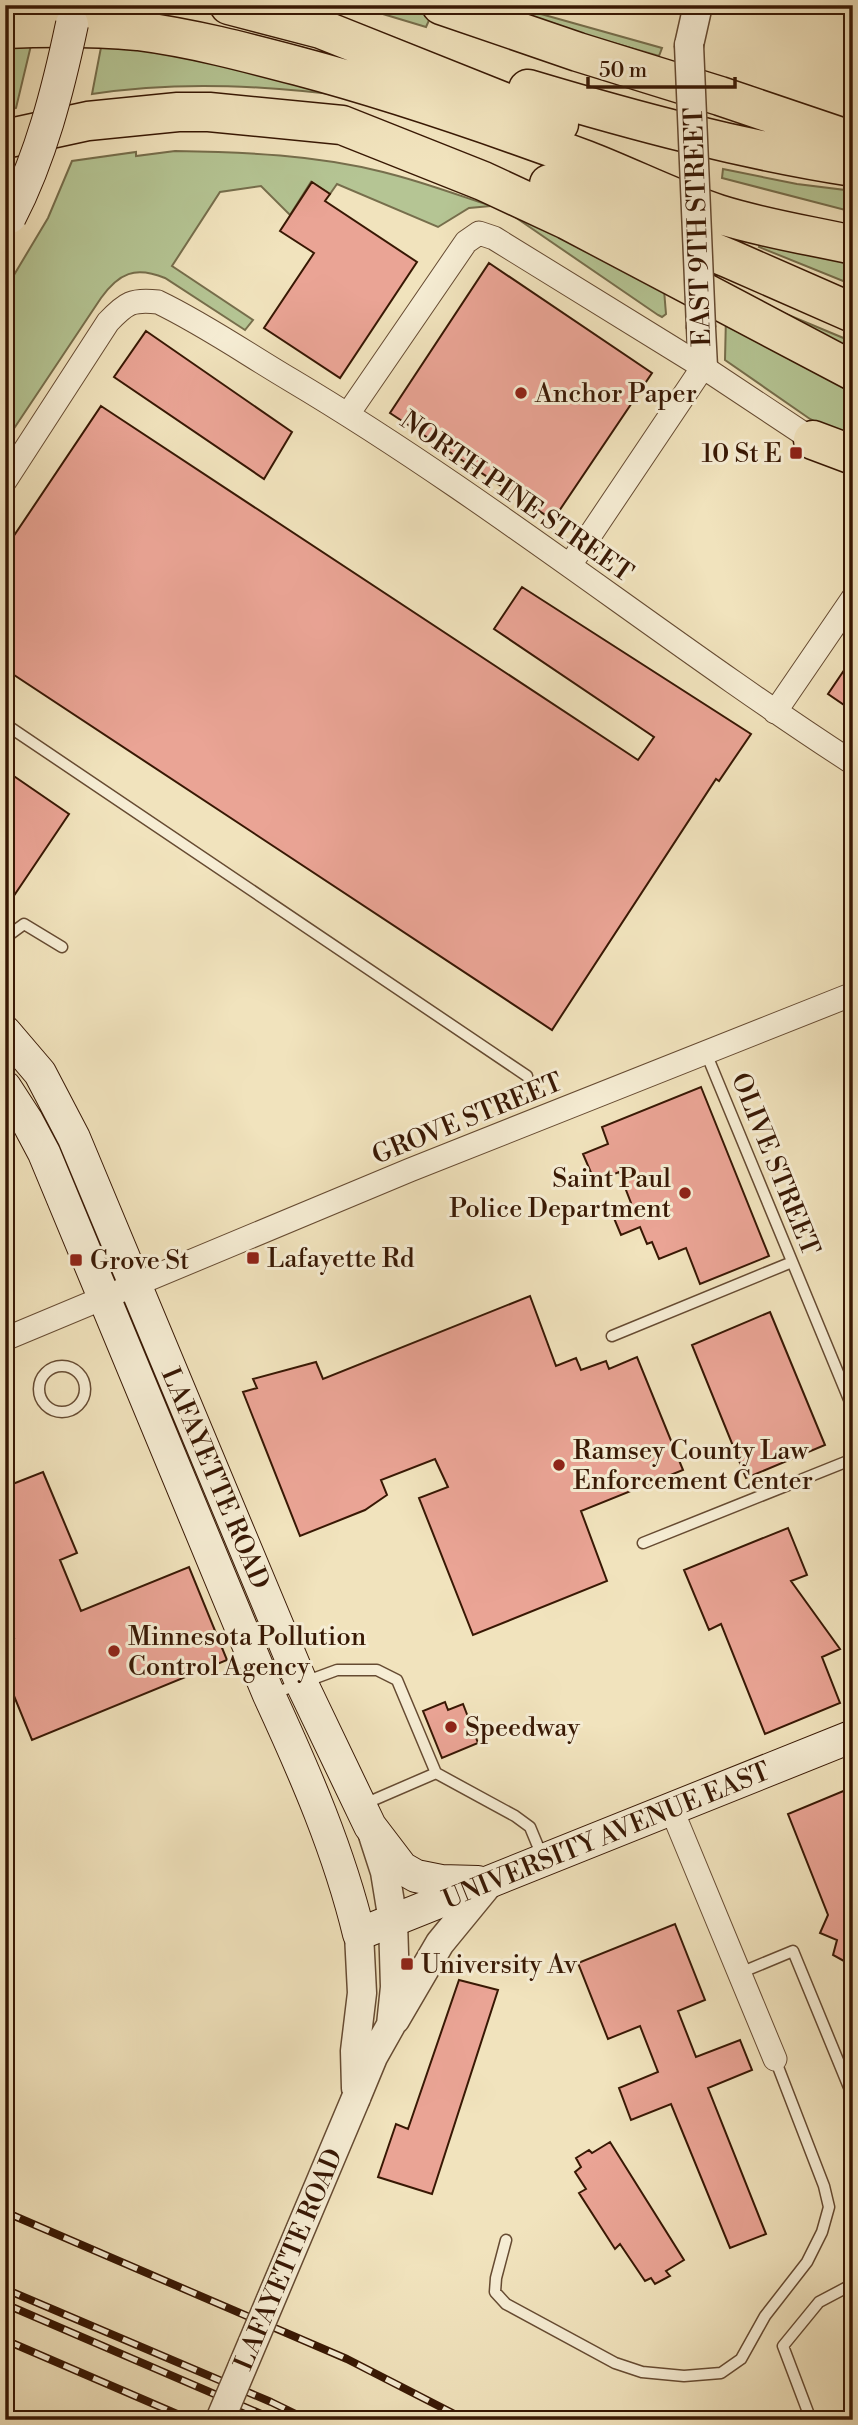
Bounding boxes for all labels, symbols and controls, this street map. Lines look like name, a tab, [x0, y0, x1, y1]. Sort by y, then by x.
scale bar	[588, 46, 736, 90]
text: 50 m	[599, 58, 647, 84]
street label: EAST 9TH STREET	[678, 107, 718, 347]
place label: Anchor Paper	[534, 378, 697, 410]
marker: Anchor Paper	[513, 385, 529, 401]
street label: NORTH PINE STREET	[394, 404, 639, 589]
place label: 10 St E	[702, 438, 782, 470]
marker: 10 St E	[788, 445, 804, 461]
street label: GROVE STREET	[368, 1066, 567, 1172]
street label: OLIVE STREET	[724, 1068, 826, 1260]
place label: Saint Paul Police Department	[449, 1163, 671, 1225]
marker: Saint Paul Police Department	[677, 1185, 693, 1201]
place label: Lafayette Rd	[267, 1243, 415, 1275]
place label: Grove St	[90, 1245, 189, 1277]
marker: Lafayette Rd	[245, 1250, 261, 1266]
marker: Grove St	[68, 1252, 84, 1268]
street label: LAFAYETTE ROAD	[154, 1363, 276, 1594]
place label: Ramsey County Law Enforcement Center	[573, 1435, 813, 1497]
marker: Ramsey County Law Enforcement Center	[551, 1457, 567, 1473]
place label: Minnesota Pollution Control Agency	[128, 1621, 366, 1683]
marker: Minnesota Pollution Control Agency	[106, 1643, 122, 1659]
place label: Speedway	[465, 1712, 580, 1744]
marker: Speedway	[443, 1719, 459, 1735]
street label: UNIVERSITY AVENUE EAST	[438, 1755, 775, 1916]
place label: University Av	[421, 1949, 578, 1981]
marker: University Av	[399, 1956, 415, 1972]
street label: LAFAYETTE ROAD	[228, 2144, 350, 2375]

